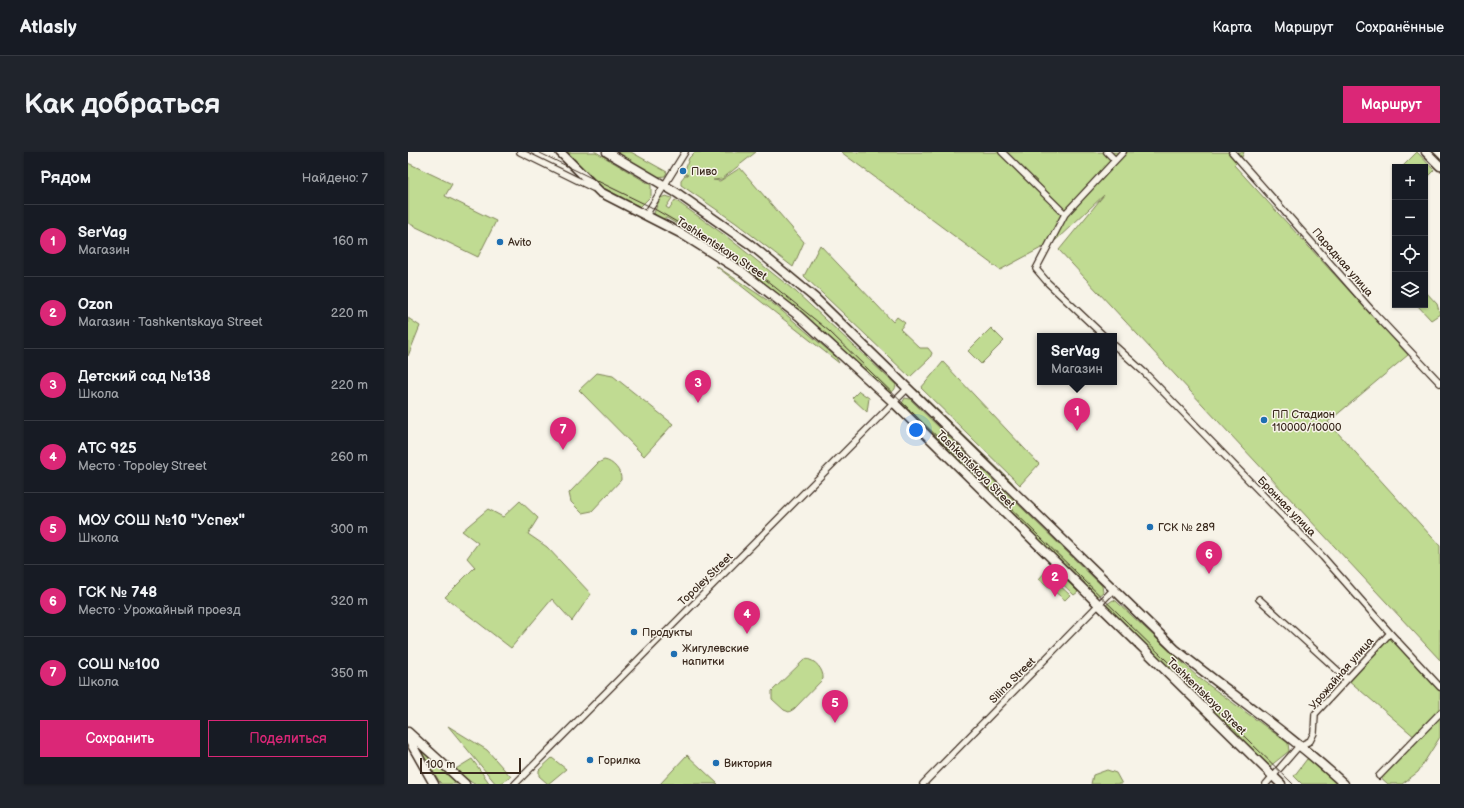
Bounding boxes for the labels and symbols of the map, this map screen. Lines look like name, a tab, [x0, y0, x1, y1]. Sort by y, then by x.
place label: Пиво	[691, 165, 717, 178]
marker: Пиво	[678, 166, 688, 176]
street label: Tashkentskaya Street	[674, 214, 770, 283]
street label: Парадная улица	[1309, 225, 1376, 300]
place label: Avito	[508, 236, 532, 249]
marker: Avito	[495, 237, 505, 247]
pin: 3	[685, 370, 711, 403]
pin: 1	[1064, 398, 1090, 431]
place label: ПП Стадион 110000/10000	[1272, 408, 1342, 434]
marker: ПП Стадион 110000/10000	[1259, 415, 1269, 425]
pin: 7	[550, 417, 576, 450]
your location	[906, 420, 926, 440]
street label: Tashkentskaya Street	[934, 428, 1018, 512]
street label: Бронная улица	[1255, 474, 1319, 539]
place label: ГСК № 289	[1158, 521, 1215, 534]
marker: ГСК № 289	[1145, 522, 1155, 532]
pin: 6	[1196, 541, 1222, 574]
street label: Topoley Street	[676, 550, 736, 608]
pin: 2	[1042, 564, 1068, 597]
pin: 4	[734, 601, 760, 634]
place label: Продукты	[642, 626, 693, 639]
marker: Продукты	[629, 627, 639, 637]
street label: Урожайная улица	[1306, 634, 1377, 712]
place label: Жигулевские напитки	[682, 642, 749, 668]
marker: Жигулевские напитки	[669, 649, 679, 659]
street label: Silina Street	[987, 654, 1038, 706]
street label: Tashkentskaya Street	[1164, 655, 1249, 738]
pin: 5	[822, 690, 848, 723]
place label: Горилка	[598, 754, 641, 767]
marker: Горилка	[585, 755, 595, 765]
scale bar	[420, 756, 521, 775]
place label: Виктория	[724, 757, 772, 770]
marker: Виктория	[711, 758, 721, 768]

